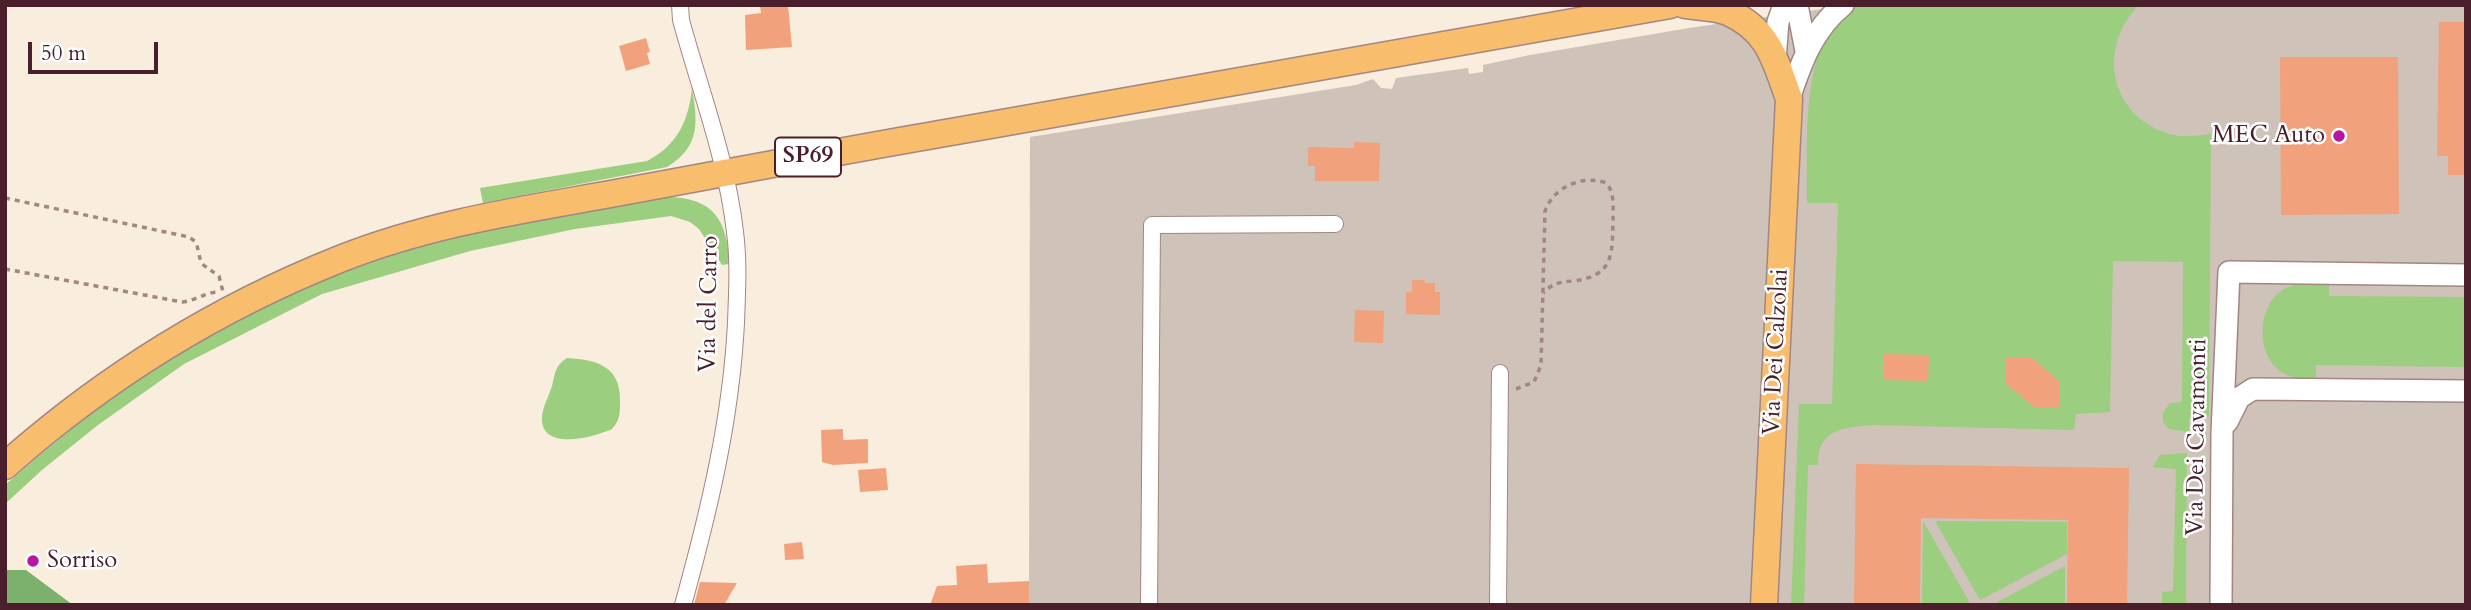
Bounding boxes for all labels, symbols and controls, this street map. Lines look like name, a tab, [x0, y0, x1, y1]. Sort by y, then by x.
scale bar	[32, 28, 161, 72]
text: 50 m	[41, 39, 86, 68]
place label: MEC Auto	[2212, 122, 2325, 150]
marker: MEC Auto	[2331, 128, 2347, 144]
road number: SP69	[775, 138, 841, 176]
street label: Via del Carro	[694, 235, 726, 373]
street label: Via Dei Calzolai	[1758, 268, 1796, 436]
street label: Via Dei Cavamonti	[2182, 338, 2214, 536]
place label: Sorriso	[47, 547, 117, 575]
marker: Sorriso	[25, 553, 41, 569]

